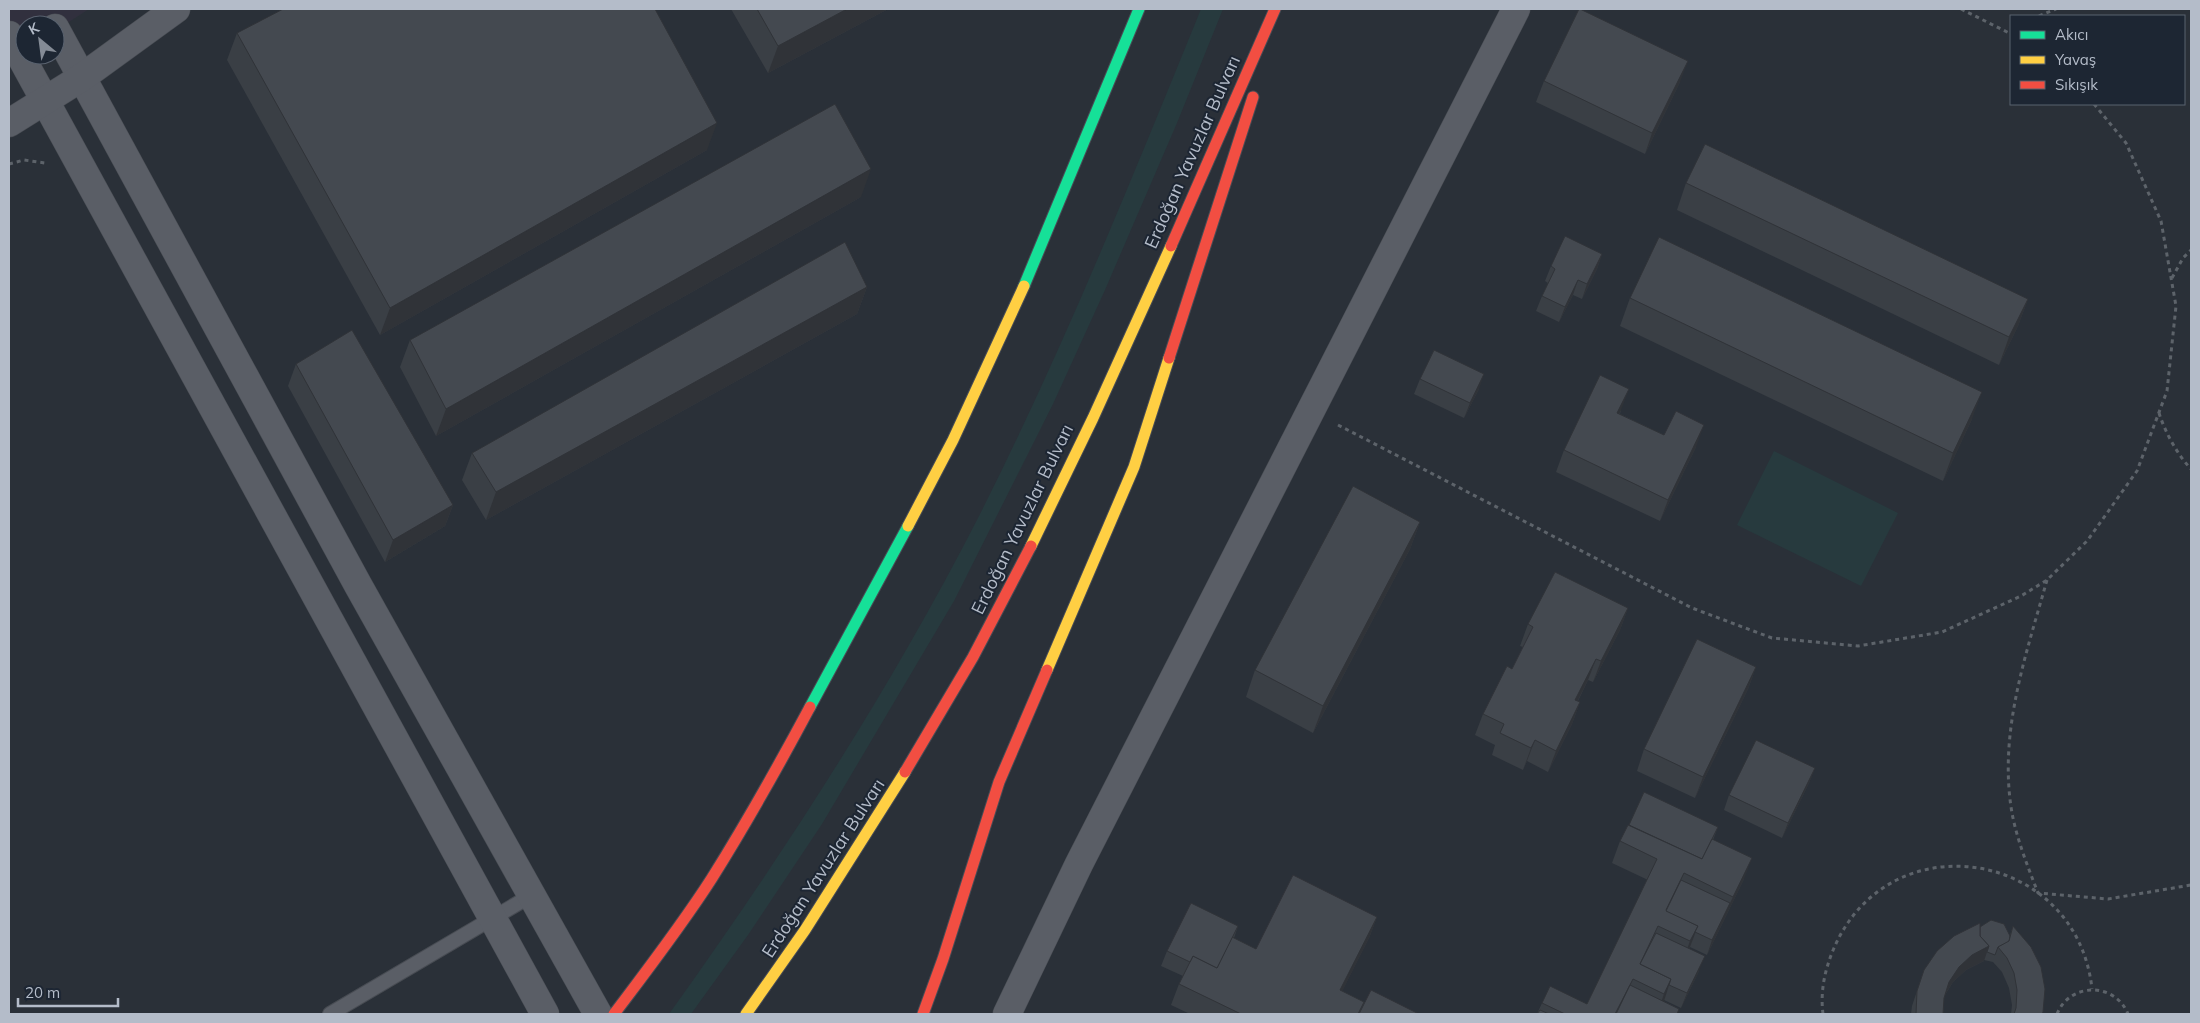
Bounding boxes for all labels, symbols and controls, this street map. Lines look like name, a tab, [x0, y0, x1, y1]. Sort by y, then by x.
north arrow	[15, 15, 65, 65]
legend	[2010, 15, 2185, 105]
text: K	[25, 18, 43, 39]
text: Akıcı	[2055, 25, 2088, 44]
text: Yavaş	[2054, 50, 2096, 69]
street label: Erdoğan Yavuzlar Bulvarı	[1139, 52, 1245, 252]
text: Sıkışık	[2055, 75, 2098, 94]
street label: Erdoğan Yavuzlar Bulvarı	[966, 420, 1078, 618]
street label: Erdoğan Yavuzlar Bulvarı	[757, 774, 889, 962]
scale bar	[18, 976, 118, 1008]
text: 20 m	[25, 983, 60, 1002]

